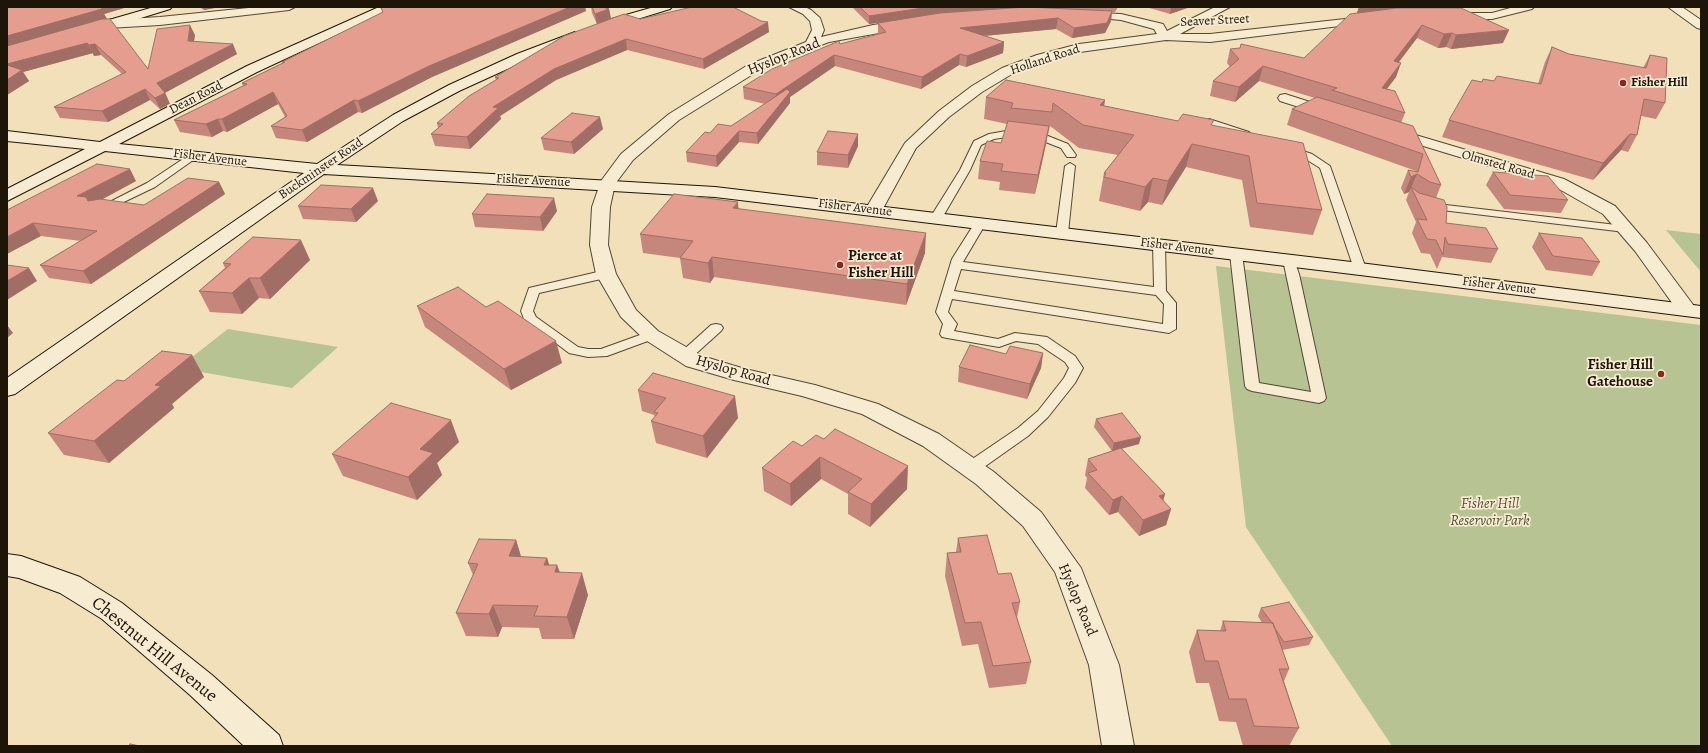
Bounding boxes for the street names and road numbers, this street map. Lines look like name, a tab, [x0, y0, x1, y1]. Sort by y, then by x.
street label: Seaver Street	[1180, 11, 1250, 31]
street label: Hyslop Road	[745, 34, 823, 80]
street label: Holland Road	[1008, 41, 1082, 79]
street label: Dean Road	[167, 78, 225, 118]
street label: Buckminster Road	[276, 135, 366, 203]
street label: Fisher Avenue	[172, 146, 248, 170]
street label: Olmsted Road	[1460, 147, 1536, 183]
street label: Fisher Avenue	[495, 171, 571, 191]
street label: Fisher Avenue	[817, 196, 893, 220]
street label: Fisher Avenue	[1139, 235, 1215, 259]
street label: Fisher Avenue	[1461, 274, 1537, 298]
street label: Hyslop Road	[694, 352, 772, 390]
street label: Hyslop Road	[1054, 561, 1100, 639]
street label: Chestnut Hill Avenue	[87, 593, 221, 707]

